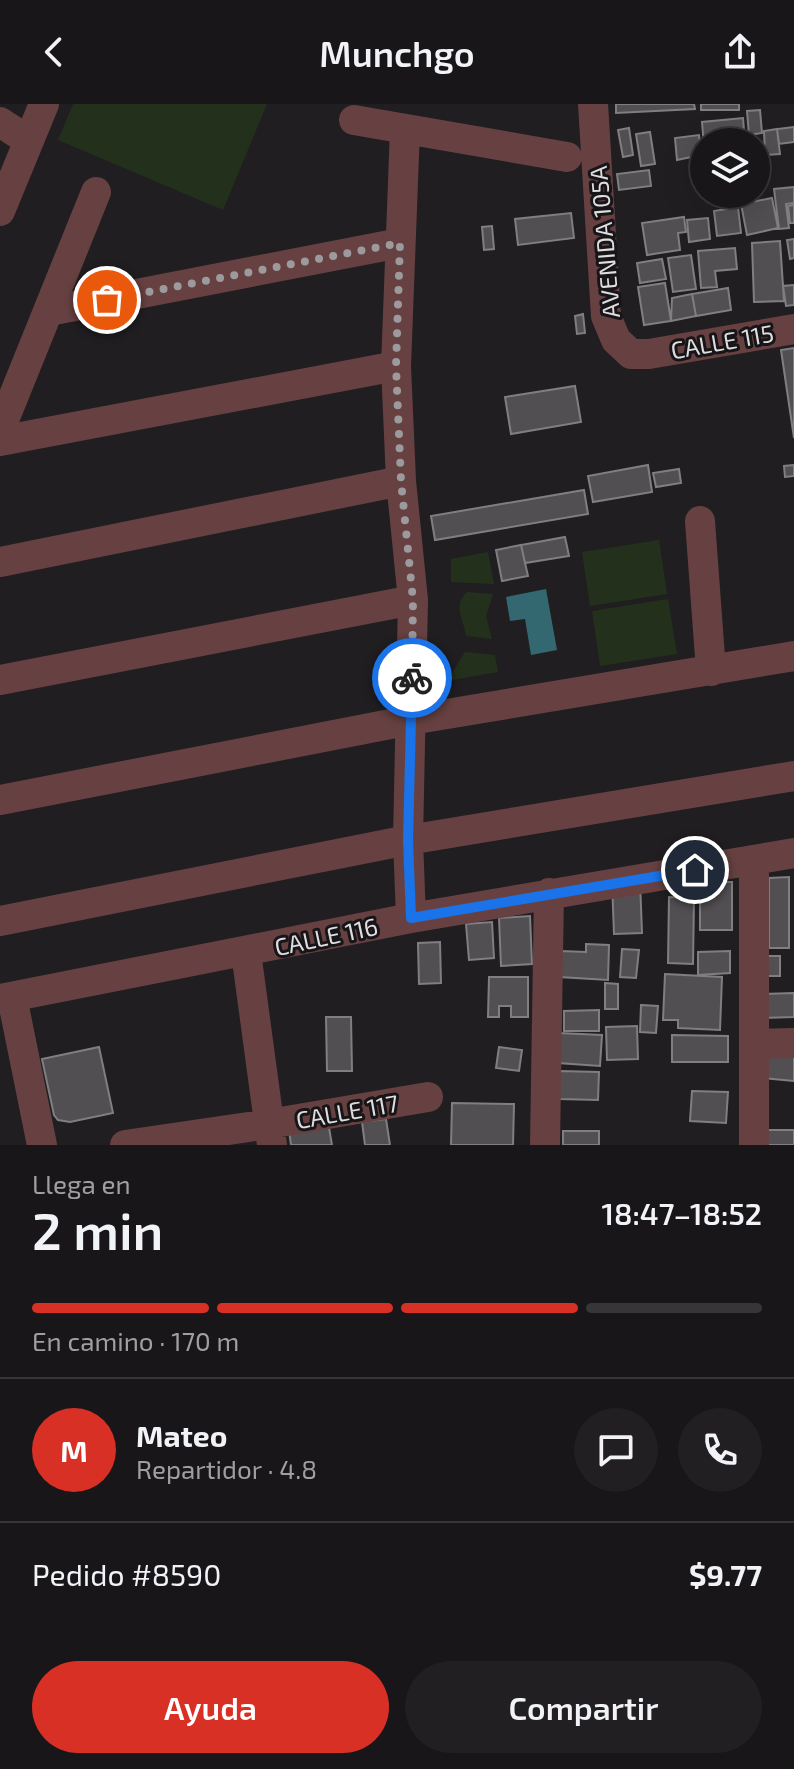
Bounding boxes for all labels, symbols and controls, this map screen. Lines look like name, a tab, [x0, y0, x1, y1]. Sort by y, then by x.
icon: back	[32, 30, 76, 74]
icon: share	[718, 30, 762, 74]
text: Munchgo	[319, 31, 475, 74]
map controls	[690, 128, 770, 208]
button: layers	[690, 128, 770, 208]
street label: AVENIDA 105A	[583, 165, 625, 319]
pin	[73, 266, 141, 334]
icon: bag	[85, 278, 129, 322]
street label: CALLE 115	[668, 318, 776, 364]
courier	[372, 638, 452, 718]
icon: bike	[390, 656, 434, 700]
pin	[661, 836, 729, 904]
icon: home	[673, 848, 717, 892]
street label: CALLE 116	[272, 911, 380, 961]
street label: CALLE 117	[294, 1088, 400, 1134]
text: Llega en	[32, 1168, 131, 1199]
text: 18:47–18:52	[601, 1195, 762, 1231]
text: 2 min	[32, 1198, 163, 1260]
text: En camino · 170 m	[32, 1325, 239, 1356]
button: chat	[574, 1408, 658, 1492]
button: phone	[678, 1408, 762, 1492]
text: Mateo	[136, 1417, 227, 1453]
text: M	[60, 1432, 88, 1468]
text: Repartidor · 4.8	[136, 1453, 317, 1484]
text: Pedido #8590	[32, 1556, 221, 1592]
text: $9.77	[689, 1556, 762, 1592]
button: Ayuda	[32, 1661, 389, 1753]
button: Compartir	[405, 1661, 762, 1753]

